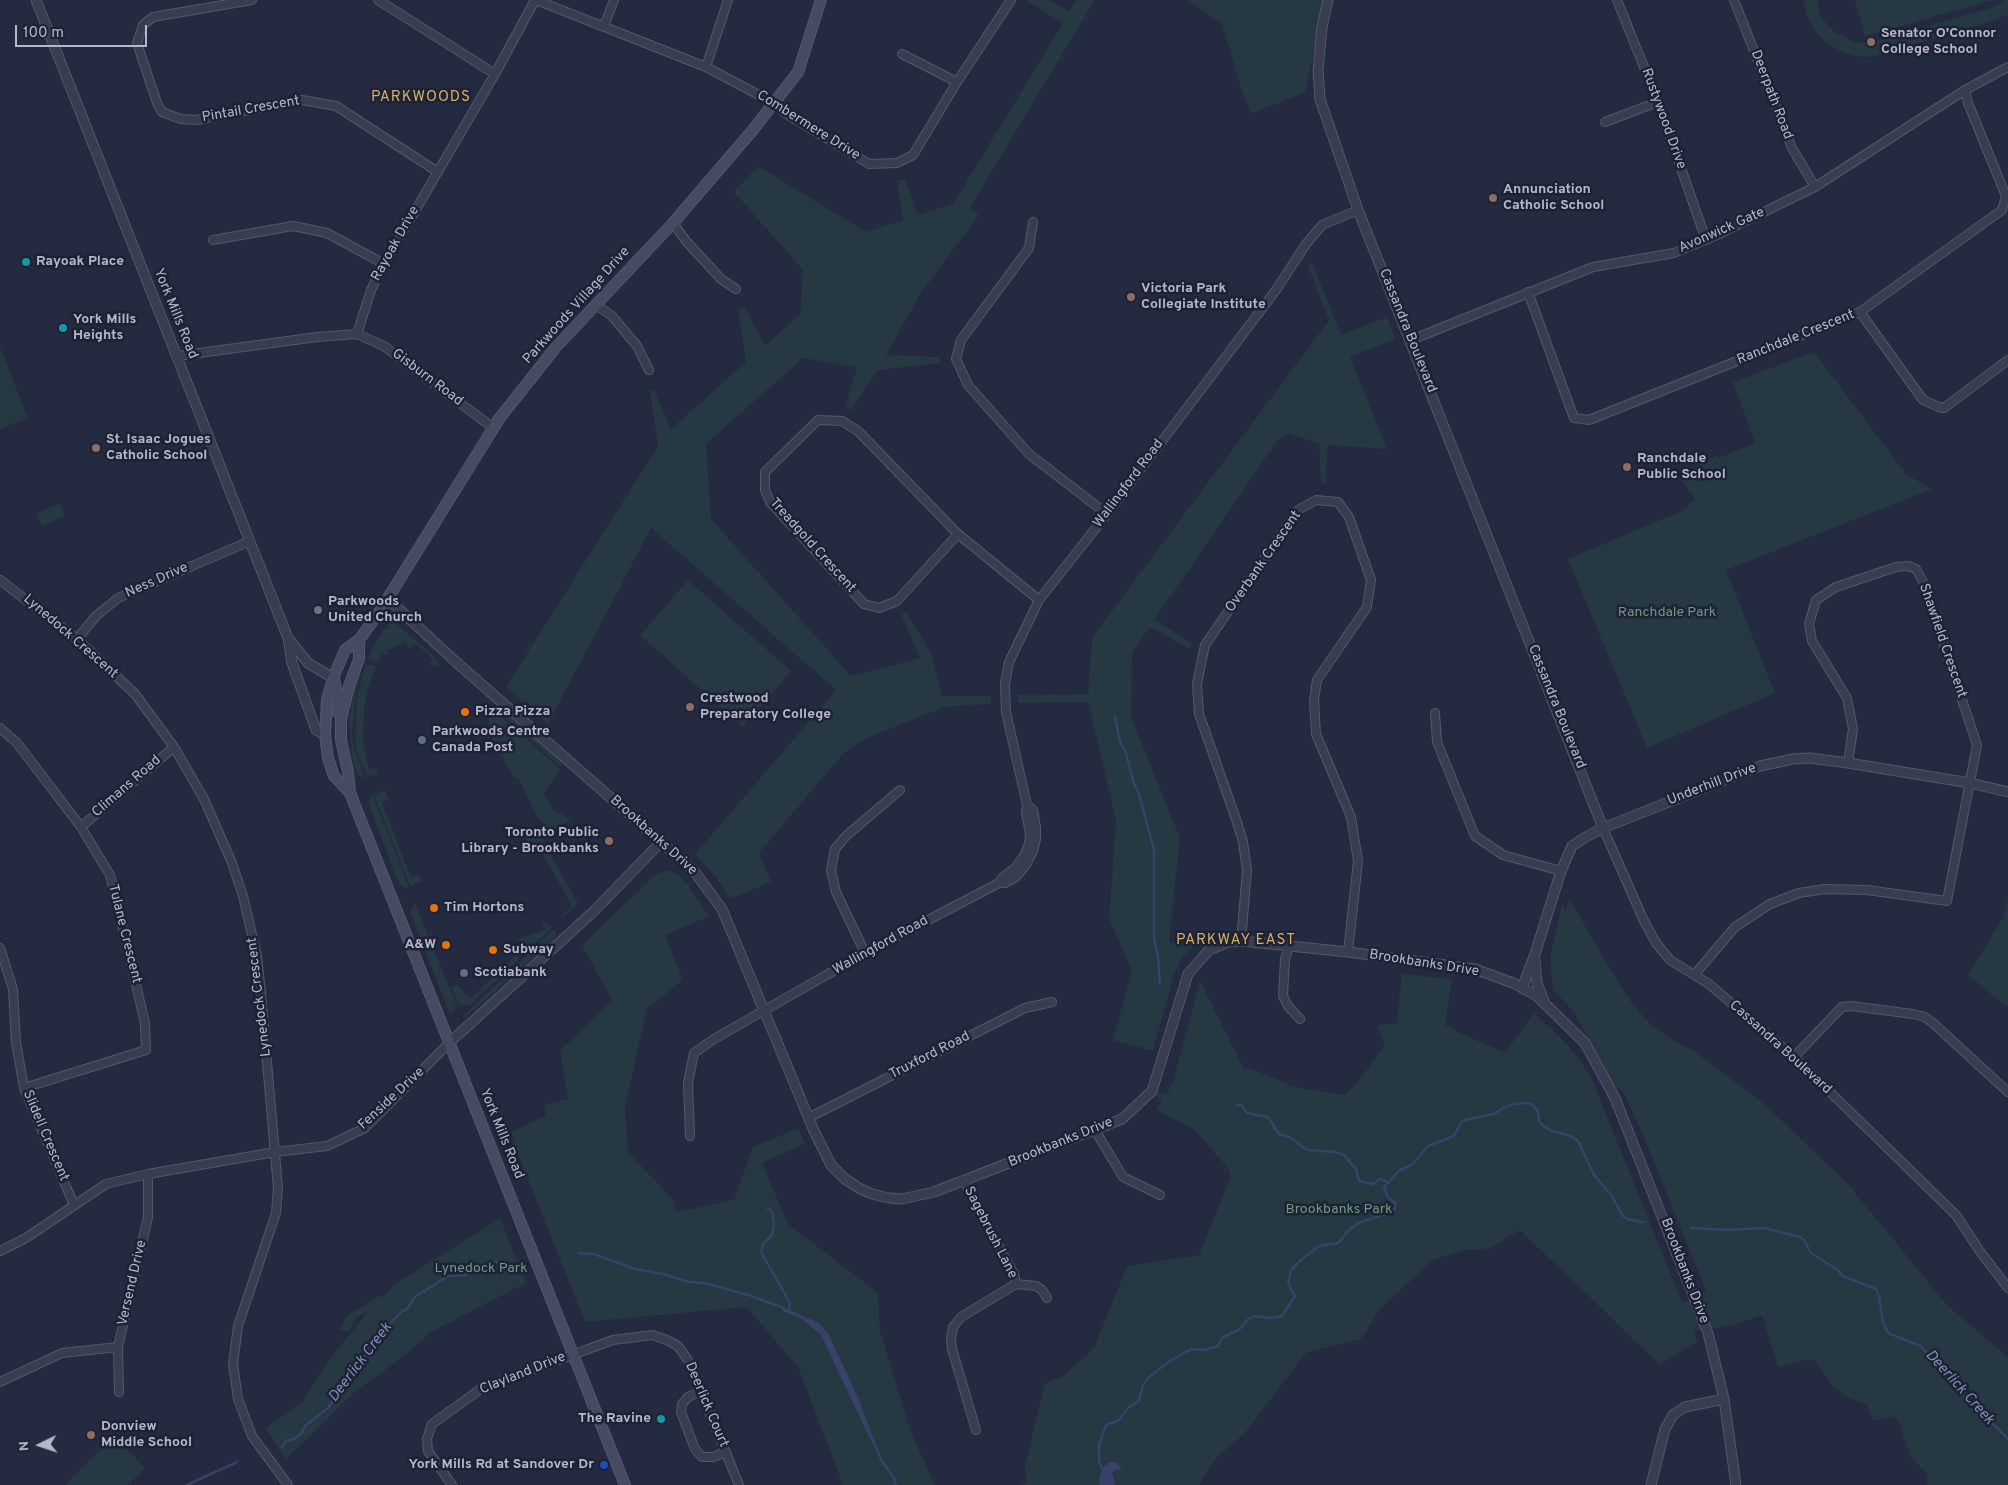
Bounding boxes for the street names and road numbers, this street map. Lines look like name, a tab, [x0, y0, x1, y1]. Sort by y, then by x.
street label: Deerpath Road	[1746, 48, 1796, 142]
street label: Rustywood Drive	[1637, 66, 1689, 172]
street label: Combermere Drive	[753, 87, 863, 165]
street label: Pintail Crescent	[201, 93, 301, 127]
street label: Rayoak Drive	[369, 204, 423, 284]
street label: Avonwick Gate	[1676, 205, 1768, 257]
street label: Parkwoods Village Drive	[520, 244, 634, 368]
street label: York Mills Road	[149, 266, 201, 362]
street label: Cassandra Boulevard	[1374, 267, 1440, 395]
street label: Ranchdale Crescent	[1735, 307, 1857, 369]
street label: Gisburn Road	[388, 346, 466, 410]
street label: Wallingford Road	[1090, 436, 1168, 532]
street label: Treadgold Crescent	[765, 495, 859, 597]
street label: Overbank Crescent	[1223, 508, 1305, 616]
street label: Ness Drive	[123, 560, 191, 602]
street label: Shawfield Crescent	[1915, 582, 1969, 700]
street label: Lynedock Crescent	[19, 591, 121, 683]
street label: Cassandra Boulevard	[1523, 643, 1589, 771]
street label: Climans Road	[89, 752, 165, 822]
street label: Underhill Drive	[1665, 760, 1759, 810]
street label: Brookbanks Drive	[606, 793, 700, 879]
street label: Tulane Crescent	[104, 883, 144, 985]
street label: Wallingford Road	[830, 913, 932, 979]
street label: Lynedock Crescent	[244, 936, 276, 1058]
street label: Brookbanks Drive	[1368, 947, 1480, 981]
street label: Cassandra Boulevard	[1725, 998, 1835, 1098]
street label: Truxford Road	[887, 1029, 973, 1083]
street label: Fenside Drive	[355, 1064, 429, 1134]
street label: York Mills Road	[475, 1086, 527, 1182]
street label: Slidell Crescent	[18, 1088, 72, 1184]
street label: Brookbanks Drive	[1006, 1114, 1116, 1172]
street label: Sagebrush Lane	[960, 1184, 1020, 1282]
street label: Brookbanks Drive	[1656, 1216, 1712, 1326]
street label: Versend Drive	[115, 1239, 151, 1327]
street label: Clayland Drive	[478, 1349, 568, 1399]
street label: Deerlick Court	[680, 1360, 732, 1450]

